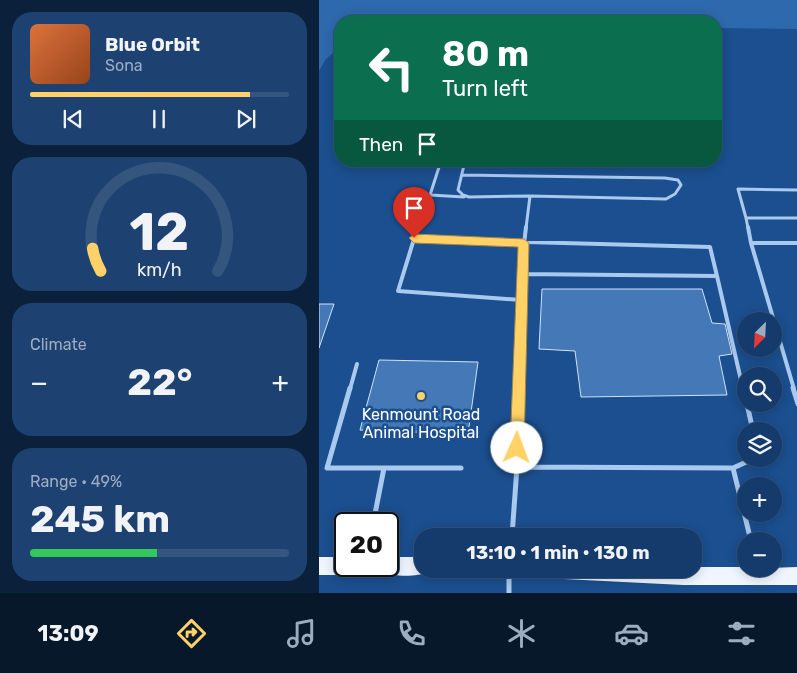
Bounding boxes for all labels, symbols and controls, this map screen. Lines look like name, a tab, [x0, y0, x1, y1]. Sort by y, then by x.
text: Blue Orbit	[105, 33, 200, 56]
text: 80 m	[442, 33, 529, 75]
icon: left	[359, 35, 424, 100]
text: Sona	[105, 56, 143, 75]
text: Turn left	[442, 75, 528, 102]
icon: previous	[59, 105, 87, 133]
icon: pause	[145, 105, 173, 133]
icon: next	[232, 105, 260, 133]
icon: arrive	[413, 130, 441, 158]
text: Then	[359, 133, 403, 156]
pin	[393, 187, 435, 238]
icon: arrive	[400, 194, 428, 222]
text: 12	[130, 201, 189, 263]
text: km/h	[137, 259, 182, 280]
north arrow	[737, 312, 781, 358]
map controls	[737, 312, 782, 577]
text: Climate	[30, 335, 87, 354]
text: 22°	[127, 359, 192, 405]
text: −	[30, 366, 48, 399]
text: +	[272, 366, 289, 399]
button: search	[737, 367, 782, 412]
marker: Kenmount Road Animal Hospital	[415, 390, 427, 402]
place label: Kenmount Road Animal Hospital	[362, 405, 480, 442]
position arrow	[490, 421, 542, 473]
button: layers	[737, 422, 782, 467]
text: Range · 49%	[30, 472, 122, 491]
button: +	[737, 477, 782, 522]
text: 245 km	[30, 496, 170, 542]
speed limit sign: 20	[334, 512, 399, 577]
button: −	[737, 532, 782, 577]
text: 13:10 · 1 min · 130 m	[466, 541, 650, 564]
icon: directions	[174, 616, 209, 651]
icon: music	[284, 616, 319, 651]
icon: phone	[394, 616, 429, 651]
icon: climate	[504, 616, 539, 651]
icon: car	[614, 616, 649, 651]
icon: filters	[724, 616, 759, 651]
text: 13:09	[38, 620, 98, 647]

